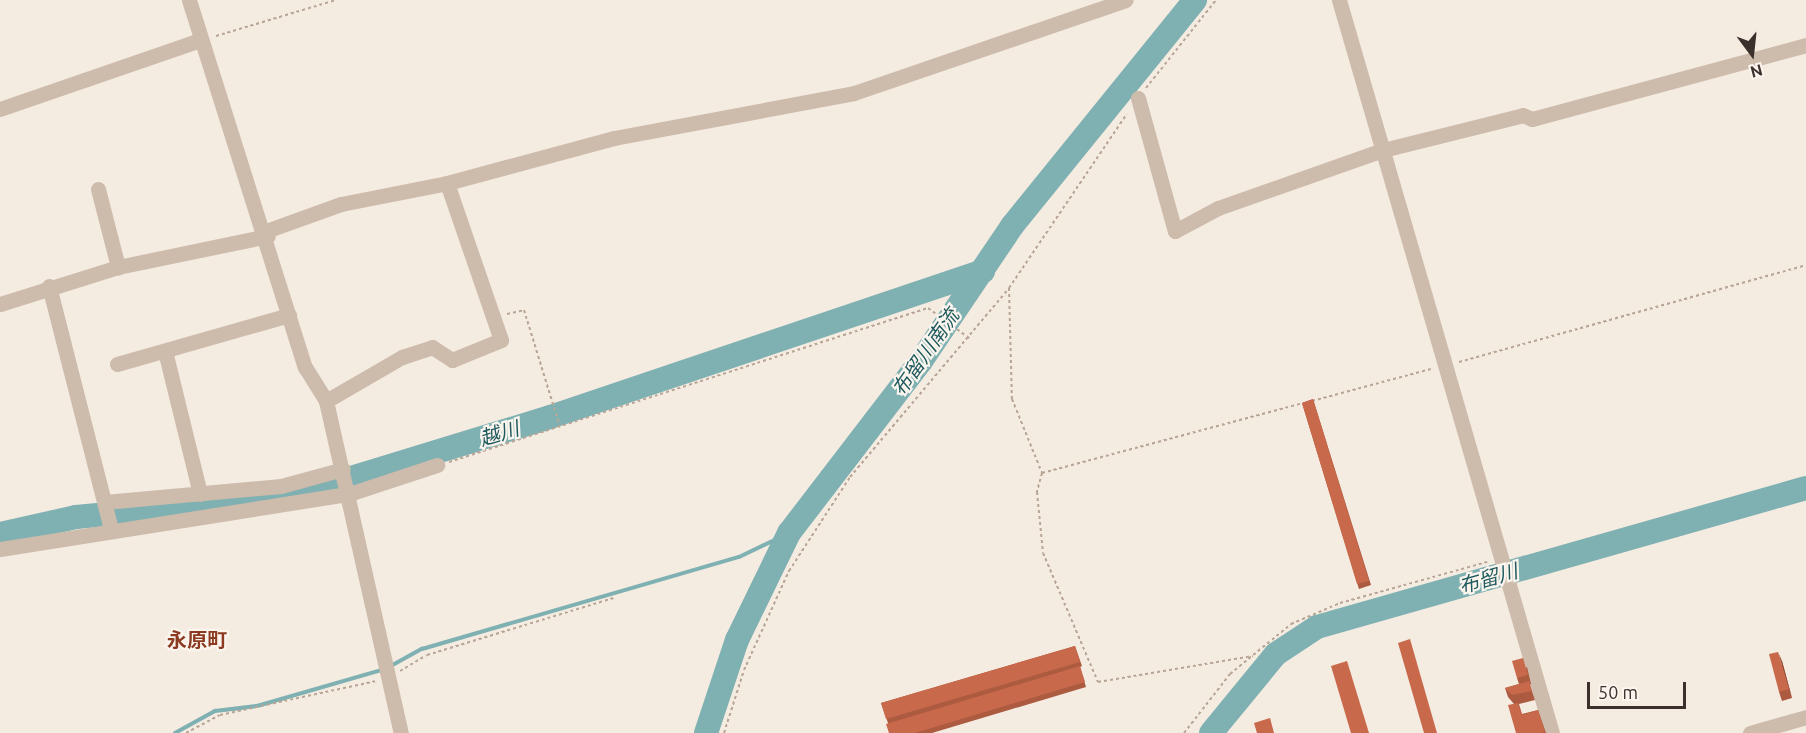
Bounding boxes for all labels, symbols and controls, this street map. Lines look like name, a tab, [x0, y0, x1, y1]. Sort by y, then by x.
north arrow	[1722, 24, 1782, 84]
text: N	[1749, 61, 1765, 82]
water label: 布留川南流	[886, 304, 964, 400]
water label: 越川	[476, 416, 522, 450]
water label: 布留川	[1456, 558, 1520, 598]
district label: 永原町	[167, 627, 227, 651]
scale bar	[1590, 670, 1689, 708]
text: 50 m	[1598, 682, 1638, 702]

